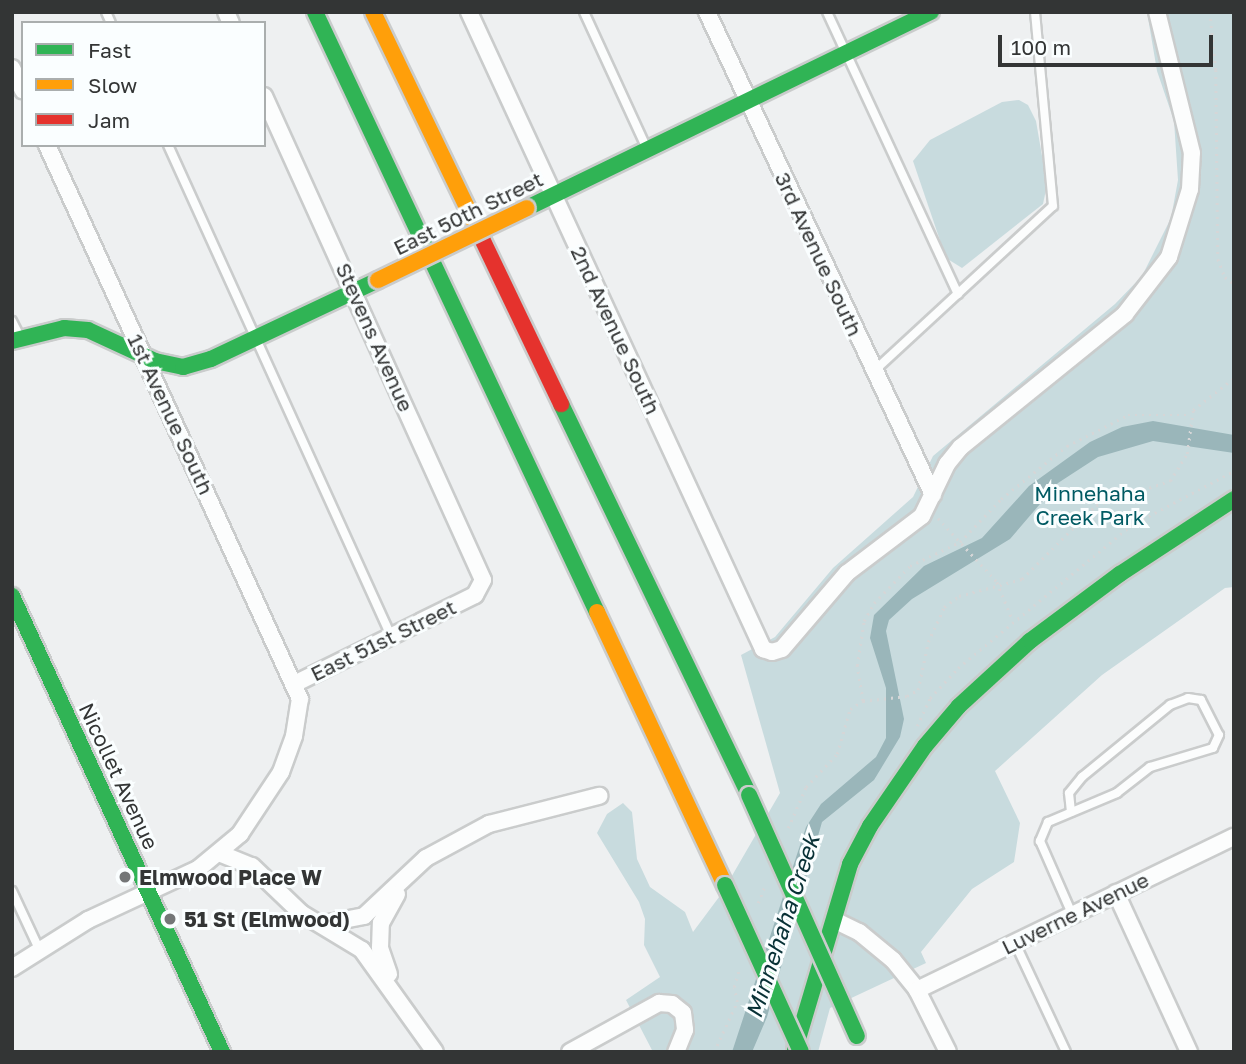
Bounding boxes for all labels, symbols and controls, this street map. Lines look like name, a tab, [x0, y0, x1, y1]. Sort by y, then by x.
legend	[21, 21, 266, 147]
scale bar	[1001, 21, 1216, 65]
text: 100 m	[1011, 34, 1071, 60]
text: Fast	[88, 37, 131, 63]
text: Slow	[88, 72, 137, 98]
text: Jam	[88, 107, 130, 133]
street label: East 50th Street	[389, 166, 547, 260]
street label: 3rd Avenue South	[770, 168, 868, 340]
street label: 2nd Avenue South	[566, 242, 666, 418]
street label: Stevens Avenue	[331, 259, 419, 415]
street label: 1st Avenue South	[123, 330, 219, 498]
park label: Minnehaha Creek Park	[1034, 480, 1146, 530]
street label: East 51st Street	[306, 594, 460, 686]
street label: Nicollet Avenue	[74, 699, 164, 853]
water label: Minnehaha Creek	[739, 831, 825, 1021]
place label: Elmwood Place W	[139, 864, 322, 890]
street label: Luverne Avenue	[997, 867, 1153, 959]
marker: Elmwood Place W	[117, 869, 133, 885]
place label: 51 St (Elmwood)	[184, 906, 350, 932]
marker: 51 St (Elmwood)	[162, 911, 178, 927]

